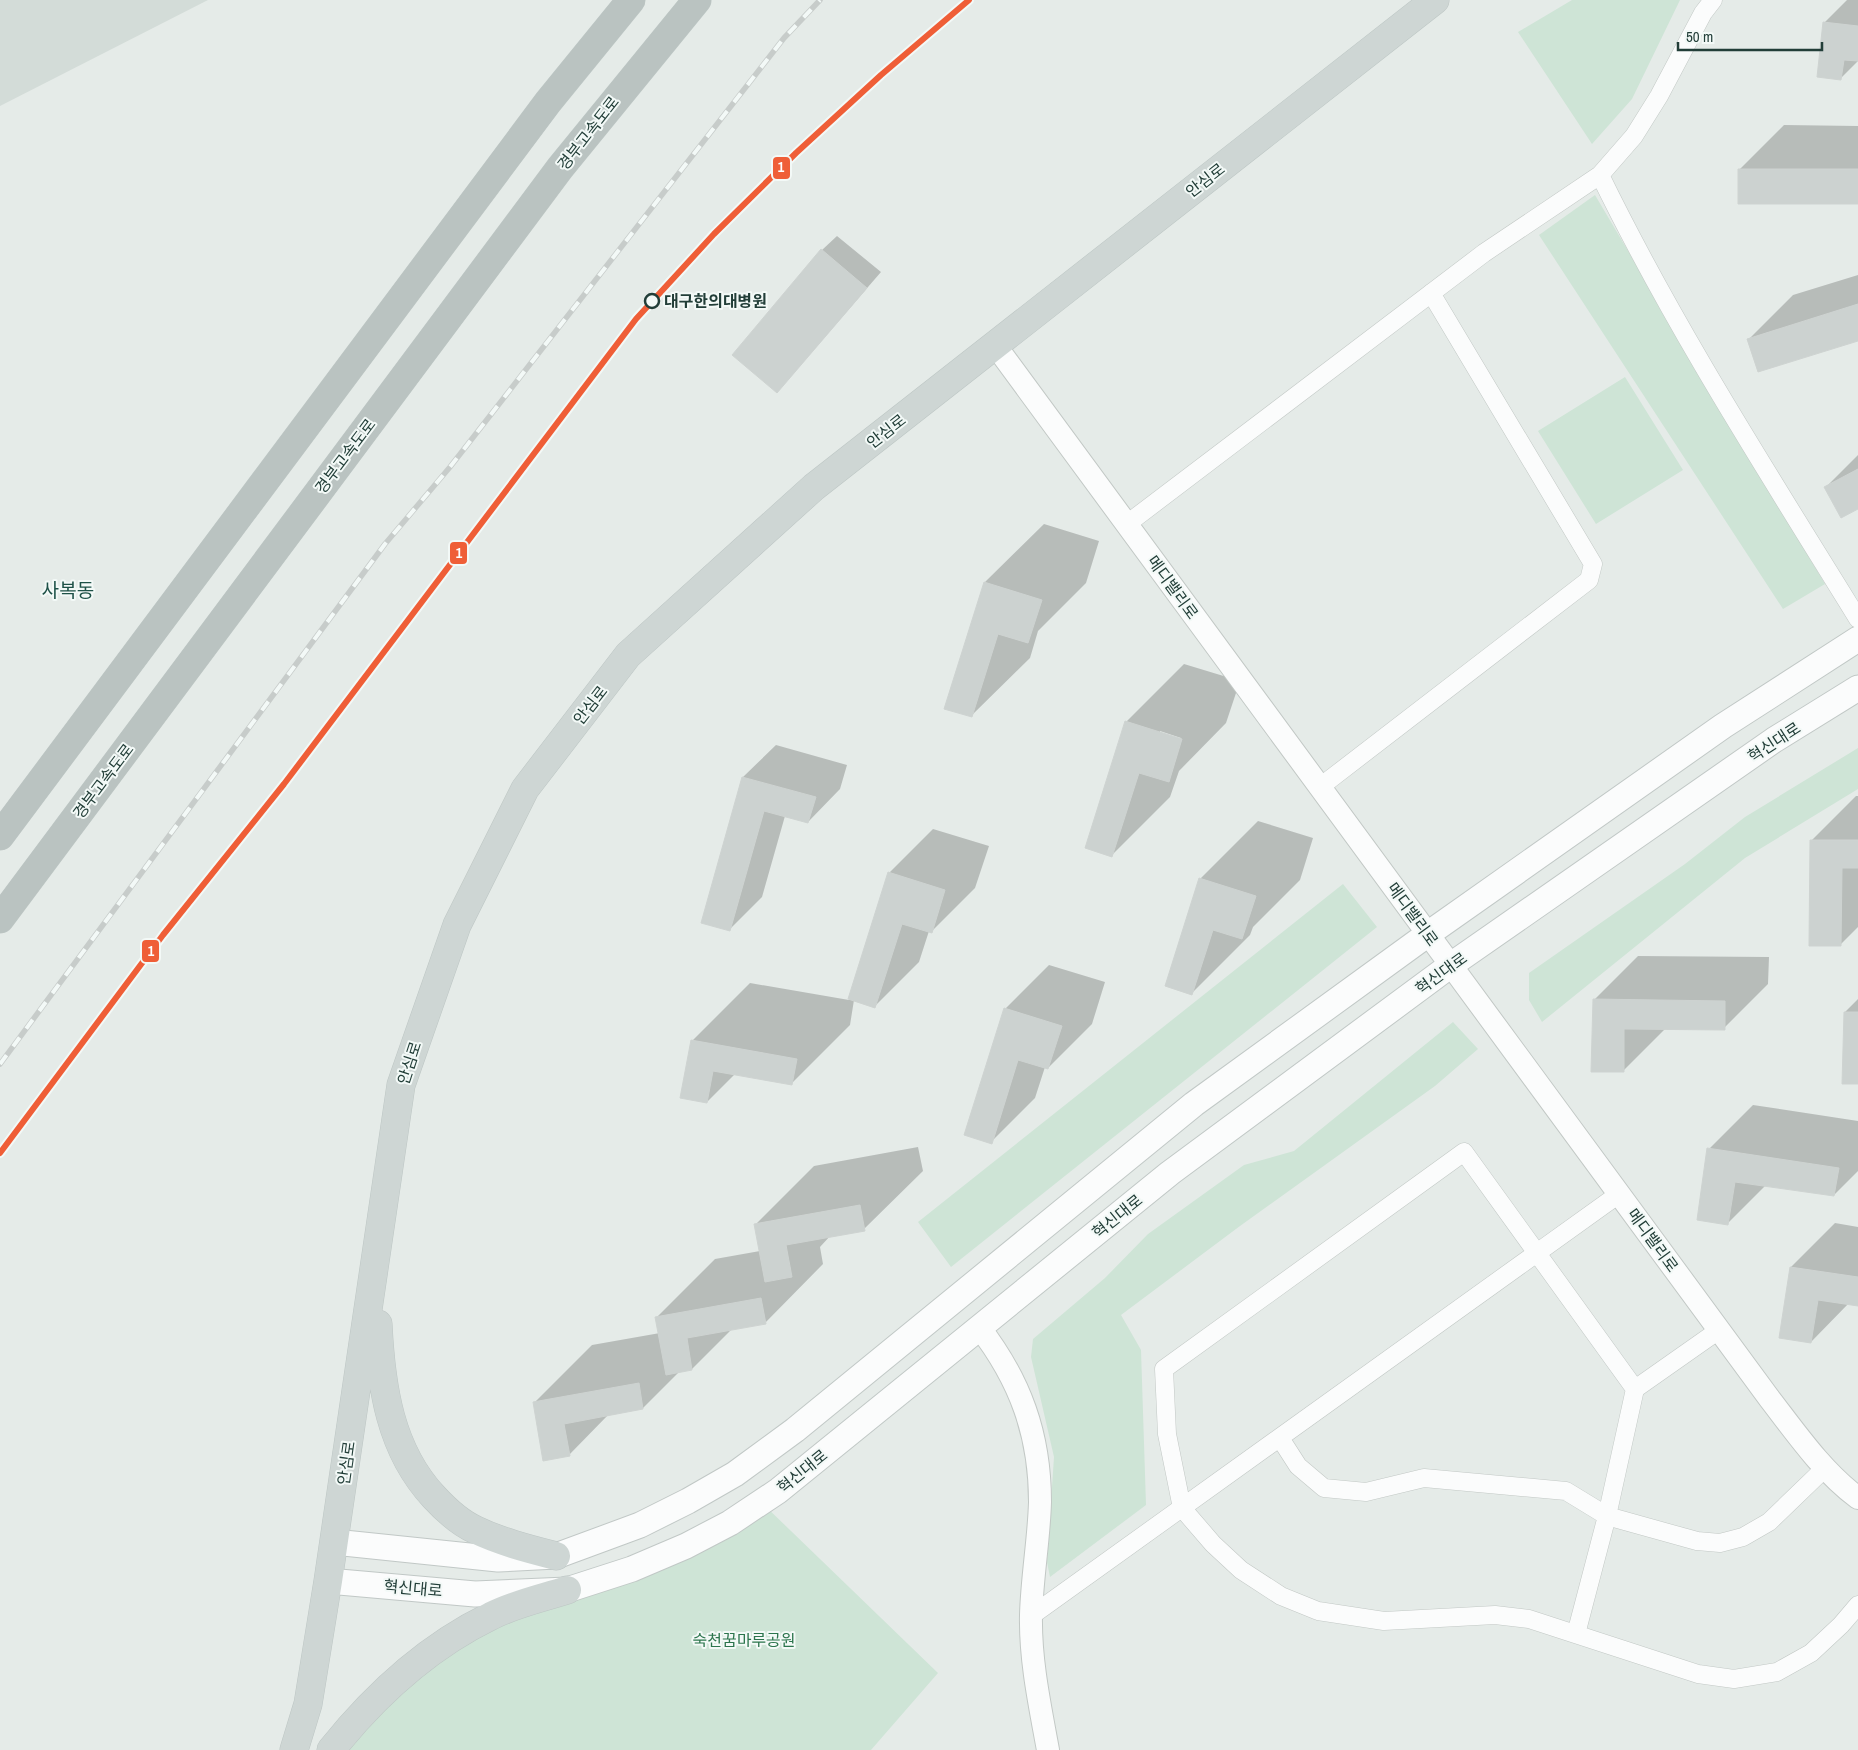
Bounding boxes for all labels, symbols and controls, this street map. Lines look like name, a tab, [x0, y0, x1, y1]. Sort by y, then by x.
scale bar	[1678, 20, 1822, 52]
text: 50 m	[1686, 26, 1713, 47]
street label: 경부고속도로	[552, 91, 624, 175]
line badge: 1	[772, 156, 791, 180]
text: 1	[778, 158, 785, 176]
street label: 안심로	[1181, 158, 1229, 202]
place label: 대구한의대병원	[664, 290, 767, 312]
marker: 대구한의대병원	[644, 293, 660, 309]
street label: 안심로	[862, 409, 910, 453]
street label: 경부고속도로	[310, 414, 381, 498]
line badge: 1	[449, 541, 468, 565]
text: 1	[456, 544, 463, 562]
street label: 메디밸리로	[1142, 551, 1204, 623]
district label: 사복동	[42, 577, 94, 603]
street label: 안심로	[568, 681, 612, 729]
street label: 혁신대로	[1743, 717, 1805, 767]
street label: 경부고속도로	[68, 739, 139, 823]
street label: 메디밸리로	[1382, 878, 1444, 950]
line badge: 1	[141, 939, 160, 963]
text: 1	[148, 942, 155, 960]
street label: 혁신대로	[1411, 947, 1472, 999]
street label: 안심로	[392, 1038, 426, 1087]
street label: 혁신대로	[1087, 1189, 1147, 1243]
street label: 메디밸리로	[1622, 1204, 1684, 1276]
street label: 안심로	[332, 1439, 360, 1486]
street label: 혁신대로	[772, 1444, 832, 1498]
street label: 혁신대로	[383, 1574, 444, 1602]
park label: 숙천꿈마루공원	[692, 1629, 796, 1651]

